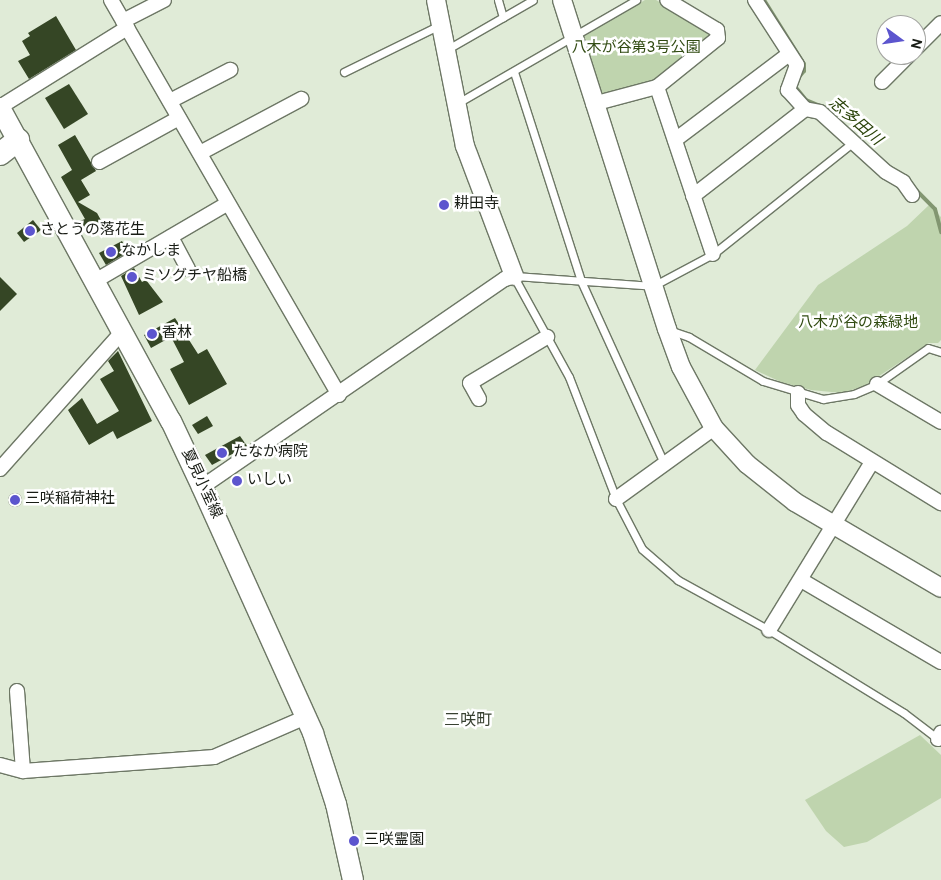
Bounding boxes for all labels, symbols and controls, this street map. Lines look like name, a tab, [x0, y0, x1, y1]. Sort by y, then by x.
north arrow	[876, 15, 926, 65]
text: N	[906, 37, 925, 50]
park label: 八木が谷第3号公園	[571, 40, 701, 58]
water label: 志多田川	[825, 94, 885, 150]
place label: 耕田寺	[454, 196, 499, 214]
marker: 耕田寺	[438, 199, 450, 211]
place label: さとうの落花生	[40, 222, 145, 240]
marker: さとうの落花生	[24, 225, 36, 237]
place label: なかしま	[121, 243, 181, 261]
marker: なかしま	[105, 246, 117, 258]
place label: ミソグチヤ船橋	[142, 268, 247, 286]
marker: ミソグチヤ船橋	[126, 271, 138, 283]
park label: 八木が谷の森緑地	[798, 315, 918, 333]
place label: 香林	[162, 325, 192, 343]
marker: 香林	[146, 328, 158, 340]
place label: たなか病院	[233, 444, 308, 462]
street label: 夏見小室線	[177, 446, 225, 522]
marker: たなか病院	[215, 446, 229, 460]
place label: いしい	[247, 472, 292, 490]
marker: いしい	[231, 475, 243, 487]
place label: 三咲稲荷神社	[25, 491, 115, 509]
marker: 三咲稲荷神社	[9, 494, 21, 506]
district label: 三咲町	[444, 711, 492, 731]
place label: 三咲霊園	[364, 832, 424, 850]
marker: 三咲霊園	[348, 835, 360, 847]

